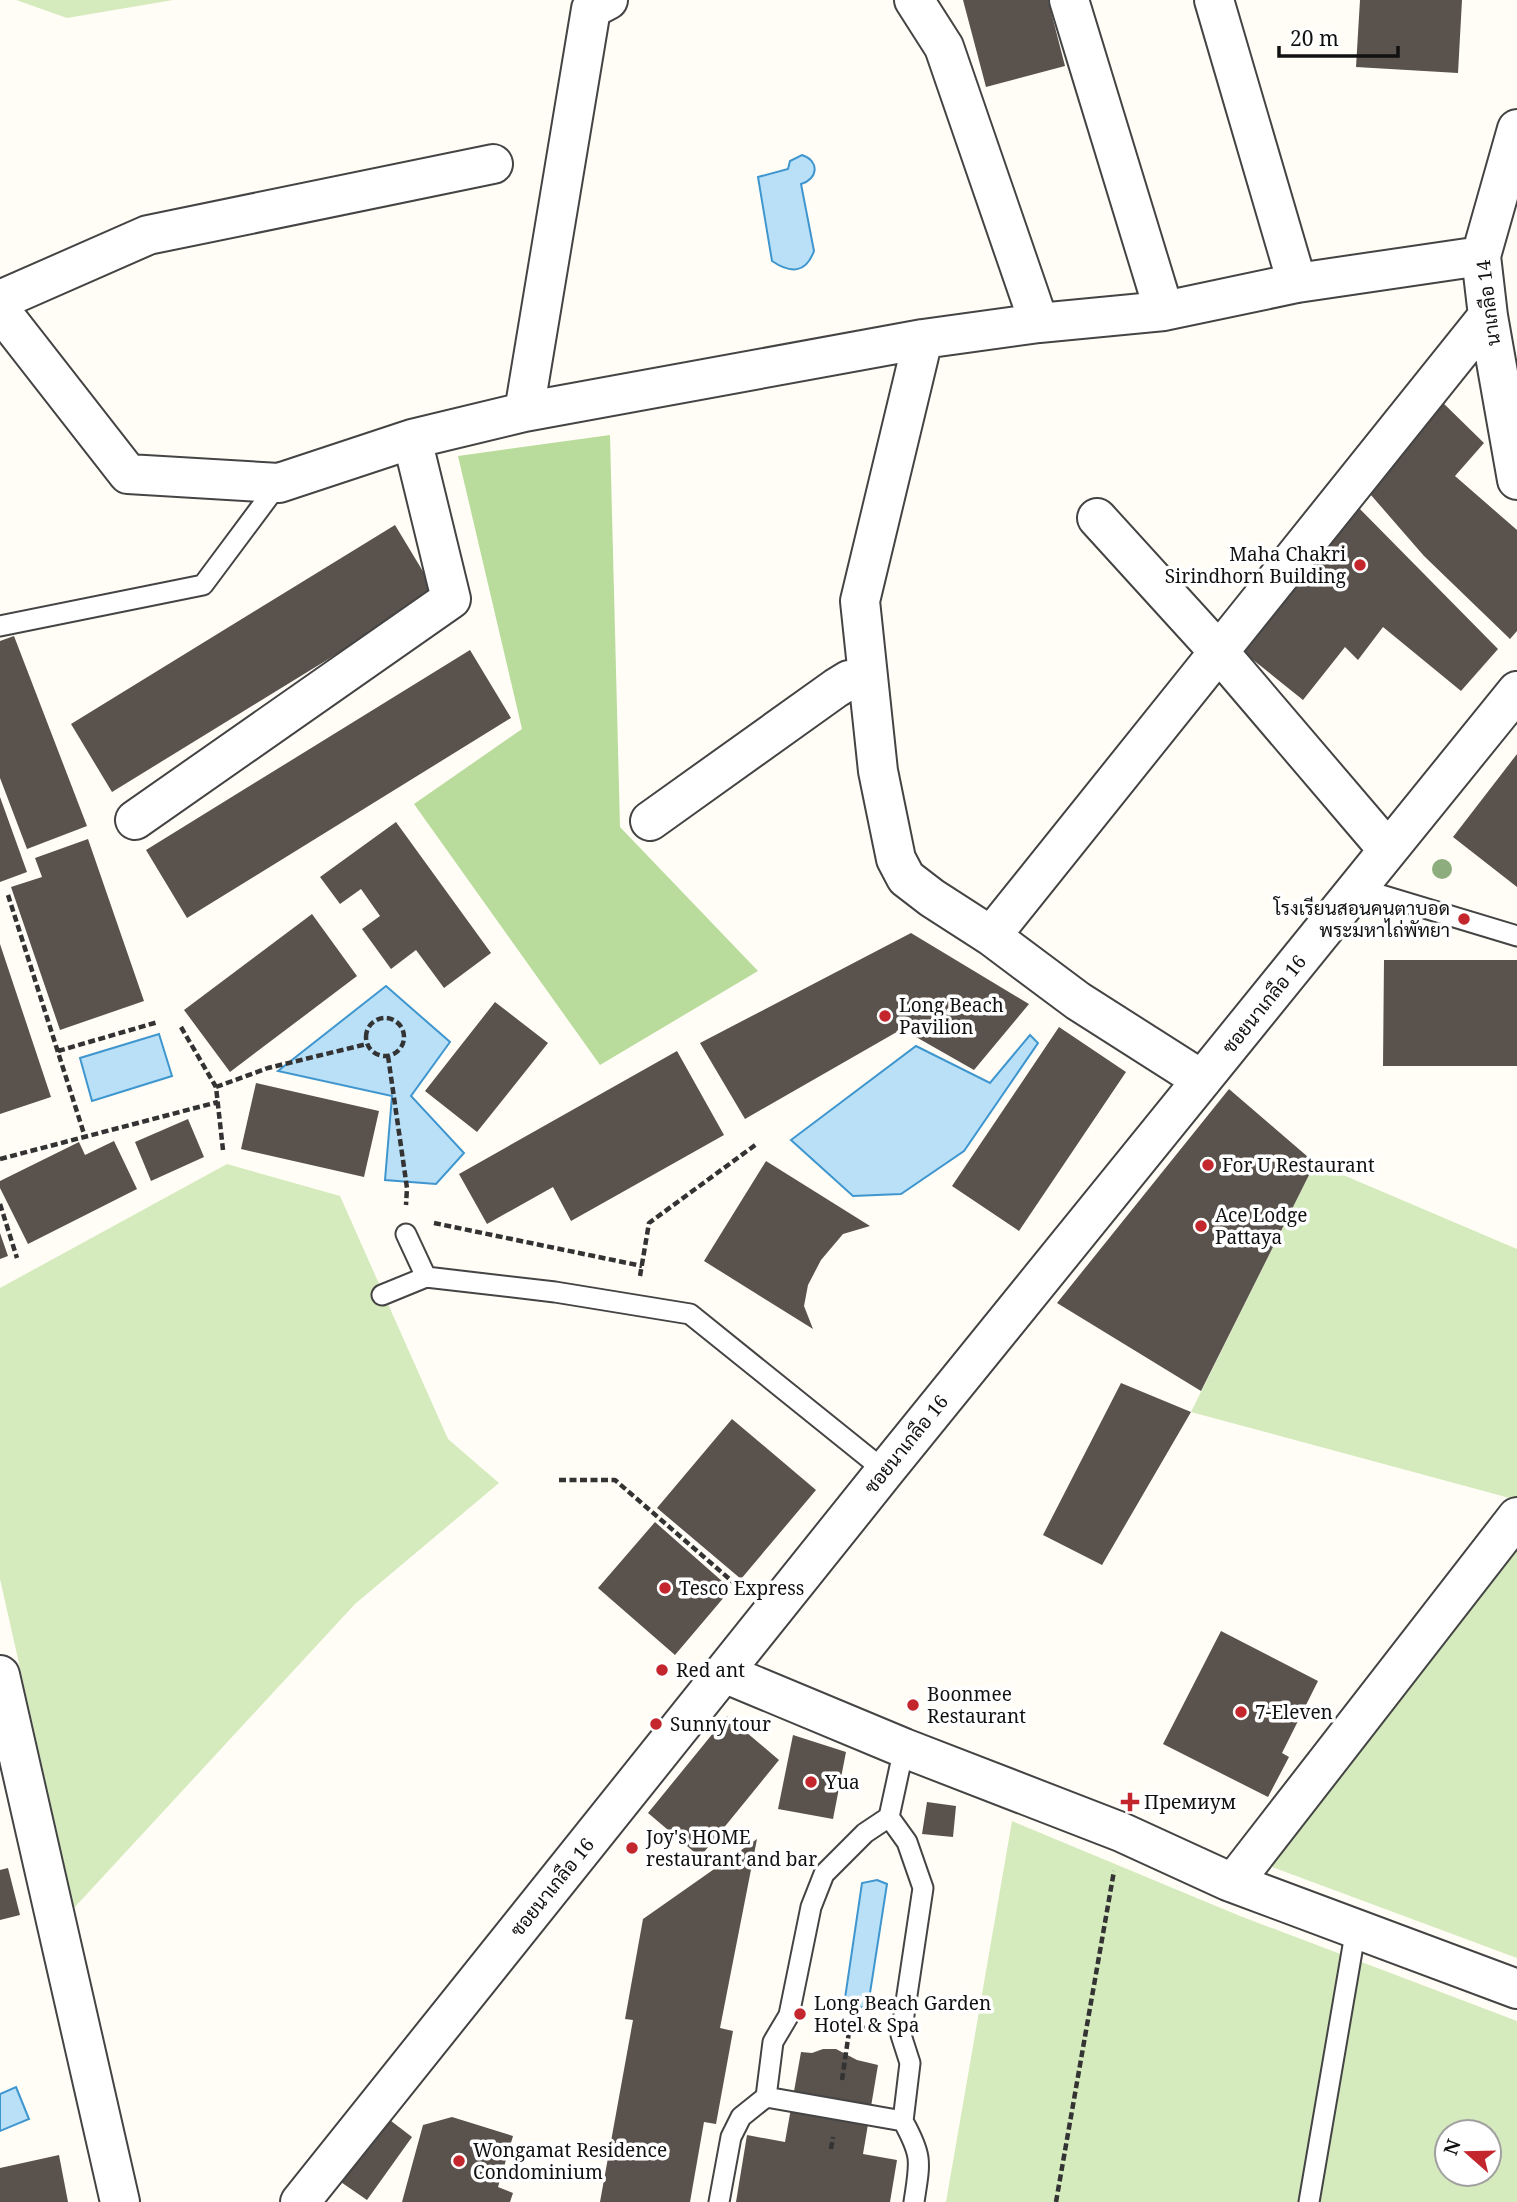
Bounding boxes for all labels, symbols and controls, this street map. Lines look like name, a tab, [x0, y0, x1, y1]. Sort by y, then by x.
scale bar	[1279, 14, 1398, 58]
text: 20 m	[1290, 24, 1339, 52]
street label: นาเกลือ 14	[1470, 258, 1506, 348]
place label: Maha Chakri Sirindhorn Building	[1165, 541, 1346, 589]
marker: Maha Chakri Sirindhorn Building	[1352, 557, 1368, 573]
place label: โรงเรียนสอนคนตาบอด พระมหาไถ่พัทยา	[1273, 895, 1450, 943]
marker: โรงเรียนสอนคนตาบอด พระมหาไถ่พัทยา	[1456, 911, 1472, 927]
street label: ซอยนาเกลือ 16	[1216, 949, 1312, 1059]
place label: Long Beach Pavilion	[899, 992, 1004, 1040]
marker: Long Beach Pavilion	[877, 1008, 893, 1024]
place label: For U Restaurant	[1222, 1152, 1375, 1178]
marker: For U Restaurant	[1200, 1157, 1216, 1173]
place label: Ace Lodge Pattaya	[1215, 1202, 1307, 1250]
marker: Ace Lodge Pattaya	[1193, 1218, 1209, 1234]
street label: ซอยนาเกลือ 16	[858, 1389, 954, 1499]
place label: Tesco Express	[679, 1575, 804, 1601]
marker: Tesco Express	[657, 1580, 673, 1596]
place label: Red ant	[676, 1657, 745, 1683]
marker: Red ant	[654, 1662, 670, 1678]
place label: Boonmee Restaurant	[927, 1681, 1026, 1729]
marker: Boonmee Restaurant	[905, 1697, 921, 1713]
place label: 7-Eleven	[1255, 1699, 1333, 1725]
marker: 7-Eleven	[1233, 1704, 1249, 1720]
place label: Sunny tour	[670, 1711, 771, 1737]
marker: Sunny tour	[648, 1716, 664, 1732]
place label: Yua	[824, 1769, 860, 1795]
marker: Yua	[803, 1774, 819, 1790]
place label: Премиум	[1144, 1789, 1236, 1815]
marker: Премиум	[1122, 1794, 1138, 1810]
place label: Joy's HOME restaurant and bar	[645, 1824, 817, 1872]
street label: ซอยนาเกลือ 16	[504, 1832, 600, 1942]
marker: Joy's HOME restaurant and bar	[624, 1840, 640, 1856]
place label: Long Beach Garden Hotel & Spa	[814, 1990, 991, 2038]
marker: Long Beach Garden Hotel & Spa	[792, 2006, 808, 2022]
north arrow	[1433, 2118, 1503, 2188]
text: N	[1437, 2136, 1467, 2159]
place label: Wongamat Residence Condominium	[473, 2137, 667, 2185]
marker: Wongamat Residence Condominium	[451, 2153, 467, 2169]

